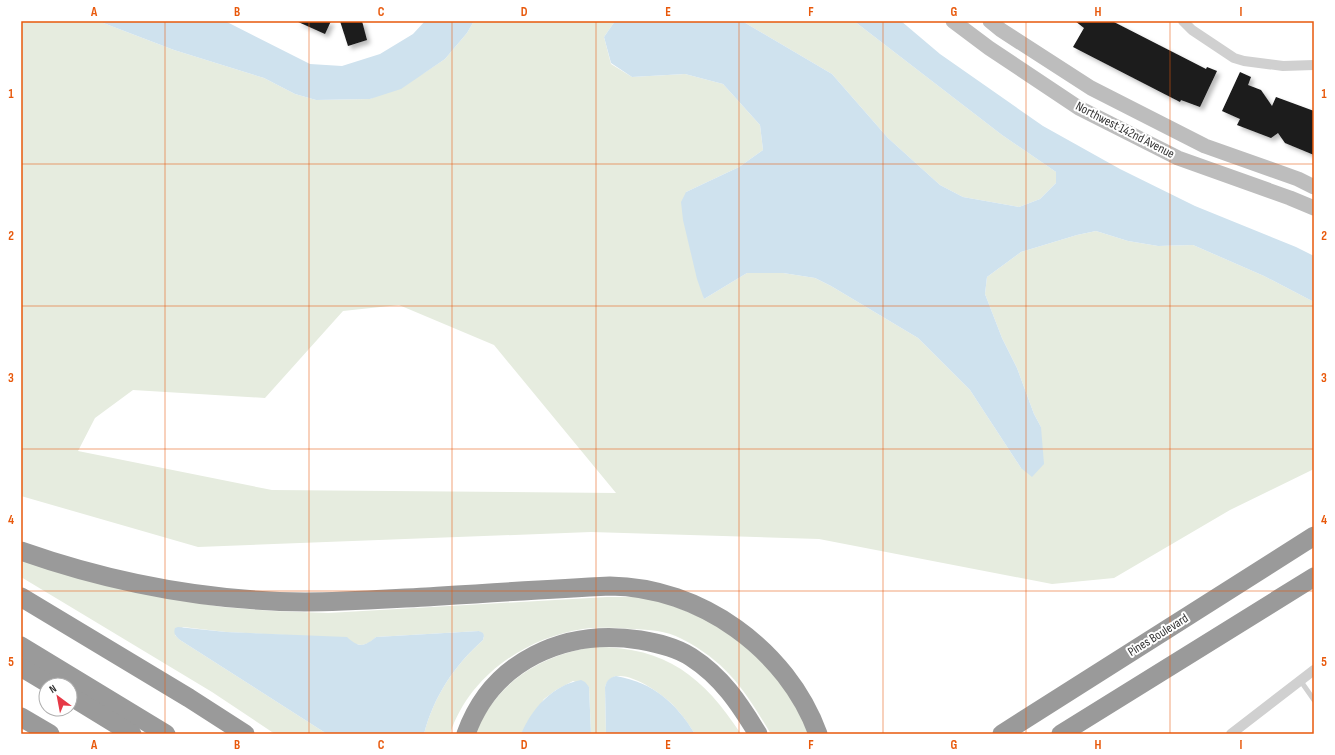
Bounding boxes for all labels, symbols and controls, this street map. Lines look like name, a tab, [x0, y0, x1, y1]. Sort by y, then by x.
text: A	[90, 4, 98, 20]
text: B	[234, 4, 240, 20]
text: C	[378, 4, 385, 20]
text: D	[521, 4, 528, 20]
text: E	[665, 4, 671, 20]
text: F	[808, 4, 814, 20]
text: G	[951, 4, 958, 20]
text: H	[1095, 4, 1102, 20]
text: I	[1240, 4, 1243, 20]
text: 1	[8, 86, 14, 102]
text: 1	[1321, 86, 1327, 102]
street label: Northwest 142nd Avenue	[1073, 98, 1177, 162]
text: 2	[8, 228, 14, 244]
text: 2	[1321, 228, 1327, 244]
text: 3	[8, 370, 14, 386]
text: 3	[1321, 370, 1327, 386]
text: 4	[8, 512, 14, 528]
text: 4	[1321, 512, 1327, 528]
street label: Pines Boulevard	[1125, 610, 1191, 660]
text: 5	[8, 654, 14, 670]
text: 5	[1321, 654, 1327, 670]
north arrow	[38, 677, 78, 717]
text: N	[47, 682, 59, 696]
text: A	[90, 737, 98, 753]
text: B	[234, 737, 240, 753]
text: C	[378, 737, 385, 753]
text: D	[521, 737, 528, 753]
text: E	[665, 737, 671, 753]
text: F	[808, 737, 814, 753]
text: G	[951, 737, 958, 753]
text: H	[1095, 737, 1102, 753]
text: I	[1240, 737, 1243, 753]

